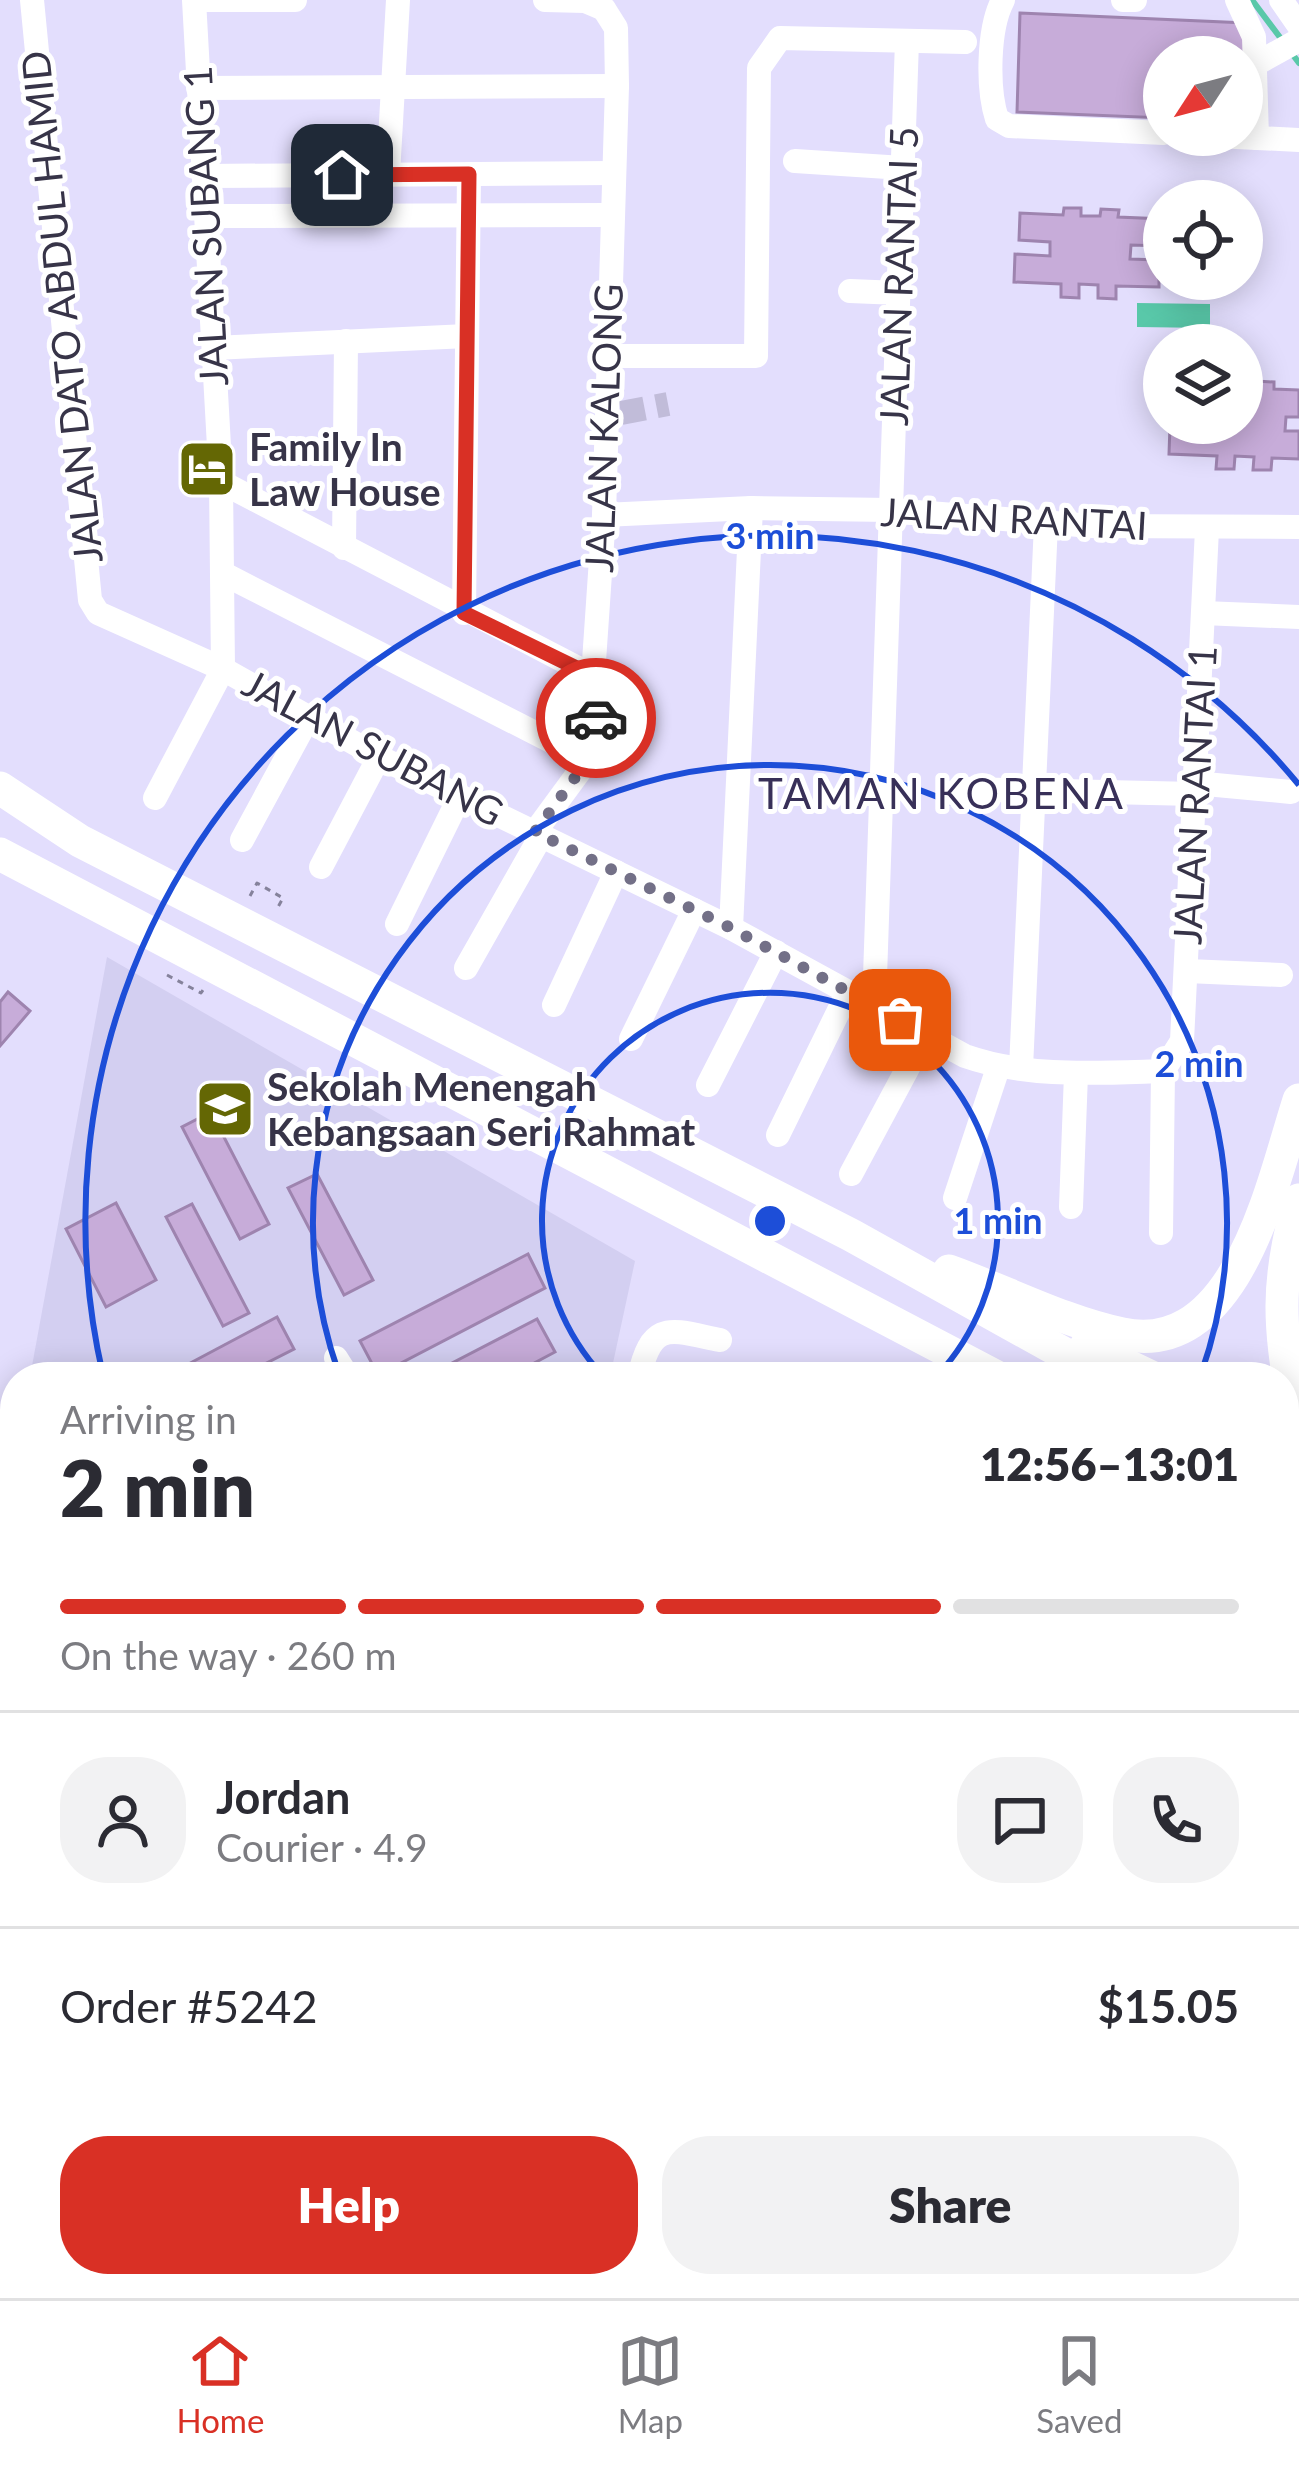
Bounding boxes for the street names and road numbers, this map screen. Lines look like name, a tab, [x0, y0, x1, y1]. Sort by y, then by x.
street label: JALAN DATO ABDUL HAMID	[11, 49, 111, 565]
street label: JALAN SUBANG 1	[174, 65, 236, 387]
street label: JALAN RANTAI 5	[870, 125, 926, 426]
street label: JALAN KALONG	[575, 283, 631, 573]
street label: JALAN RANTAI	[880, 488, 1149, 548]
street label: JALAN RANTAI 1	[1163, 644, 1225, 946]
street label: JALAN SUBANG	[236, 659, 511, 835]

